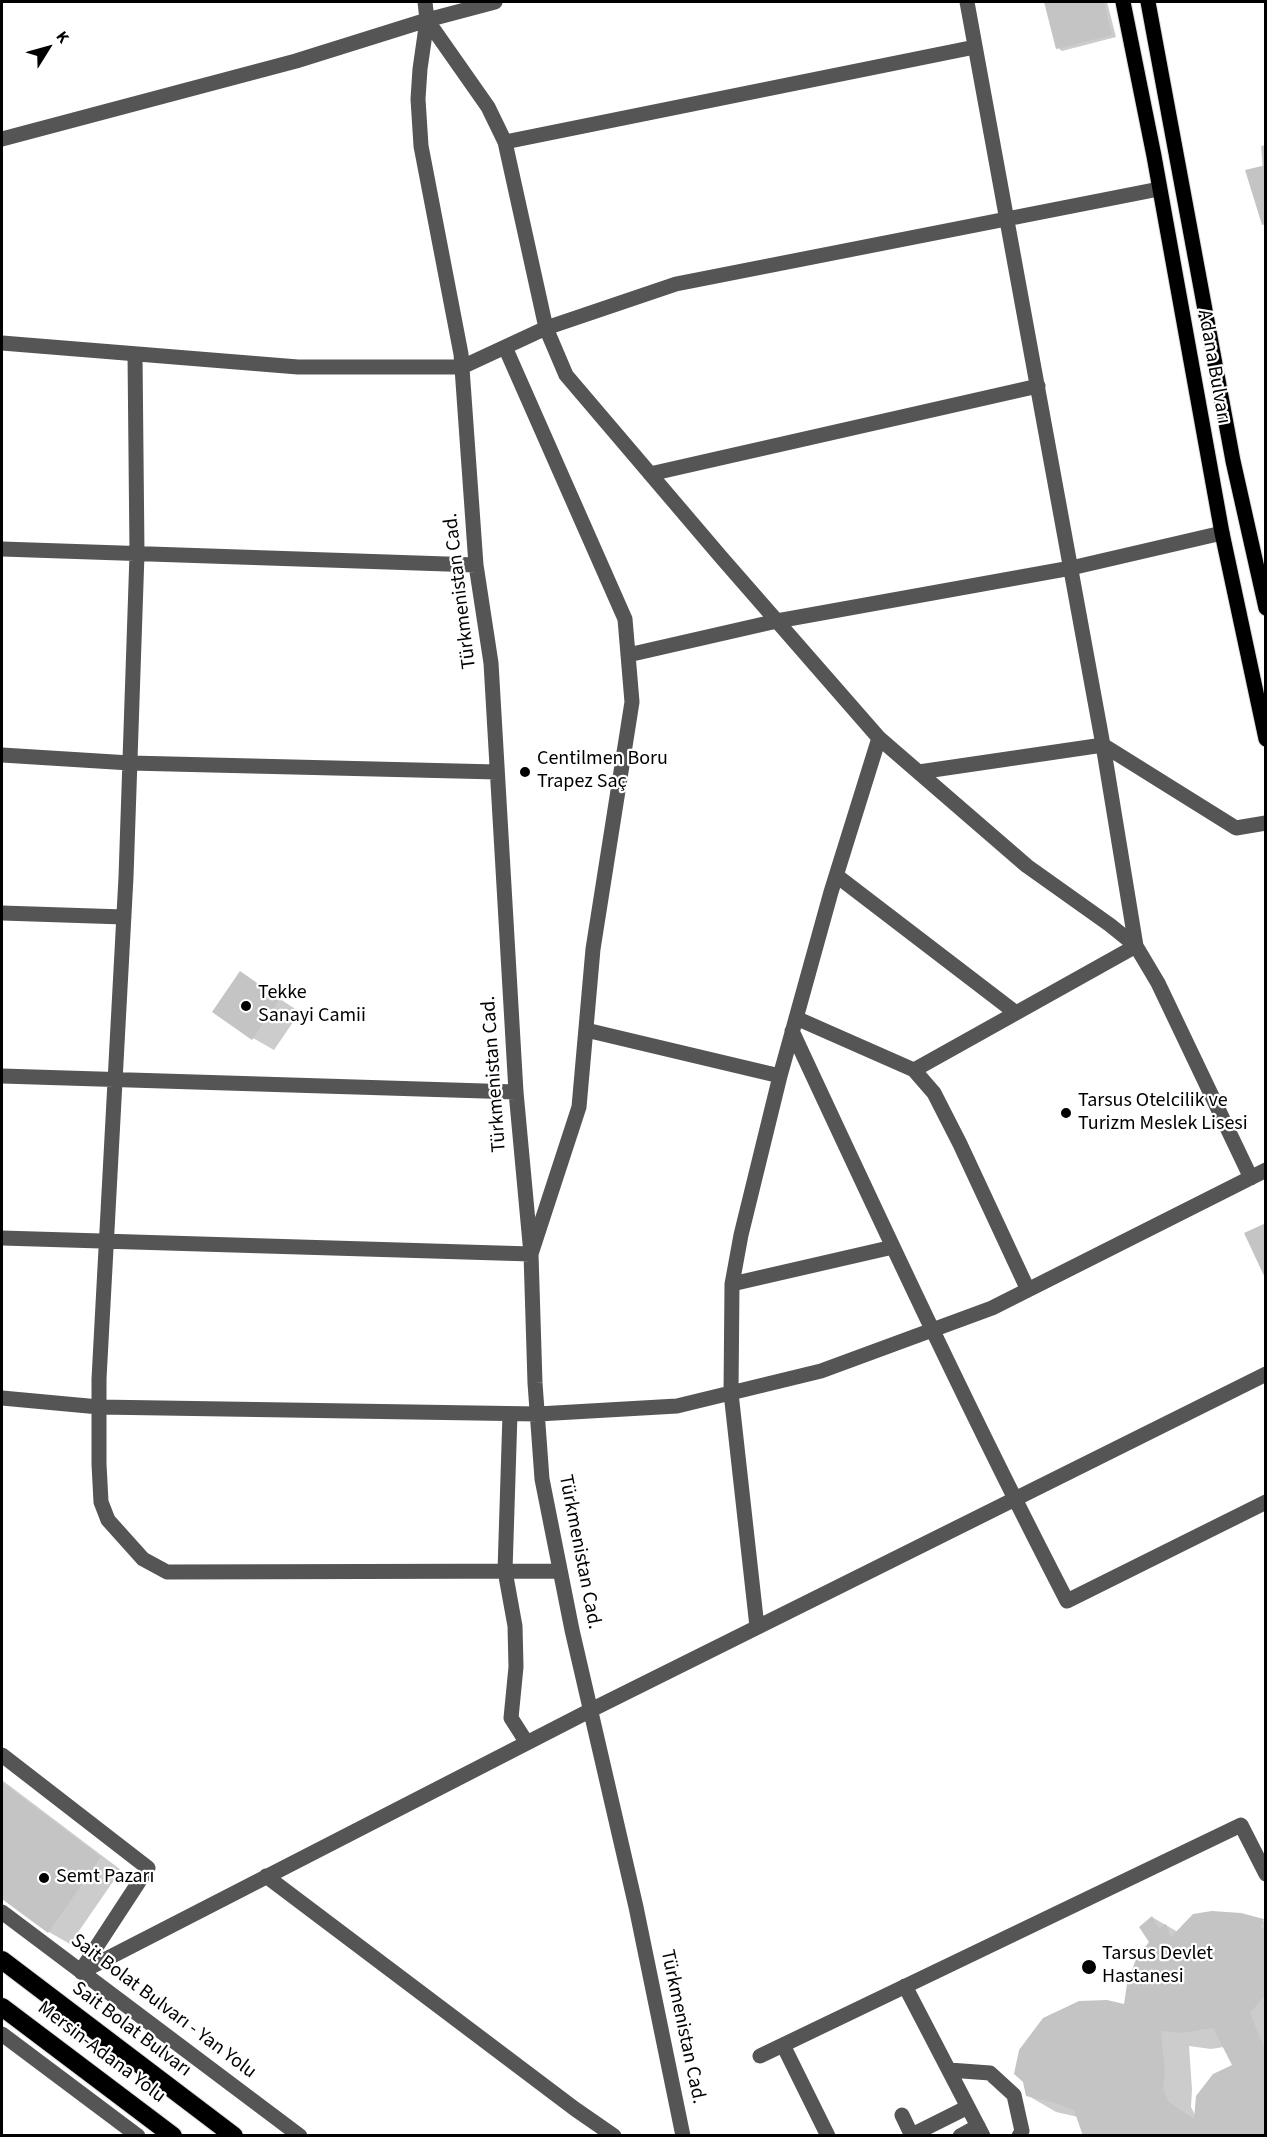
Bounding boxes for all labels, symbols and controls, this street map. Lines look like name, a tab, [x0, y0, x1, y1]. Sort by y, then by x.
north arrow	[18, 18, 78, 78]
text: K	[51, 27, 74, 48]
street label: Adana Bulvarı	[1191, 308, 1235, 426]
street label: Türkmenistan Cad.	[440, 512, 482, 670]
place label: Centilmen Boru Trapez Saç	[537, 748, 668, 795]
marker: Centilmen Boru Trapez Saç	[518, 765, 532, 779]
place label: Tekke Sanayi Camii	[258, 982, 366, 1029]
street label: Türkmenistan Cad.	[478, 995, 512, 1153]
marker: Tekke Sanayi Camii	[239, 999, 253, 1013]
place label: Tarsus Otelcilik ve Turizm Meslek Lisesi	[1078, 1090, 1248, 1137]
marker: Tarsus Otelcilik ve Turizm Meslek Lisesi	[1059, 1106, 1073, 1120]
street label: Türkmenistan Cad.	[552, 1473, 606, 1631]
place label: Semt Pazarı	[56, 1866, 154, 1890]
marker: Semt Pazarı	[37, 1871, 51, 1885]
street label: Sait Bolat Bulvarı - Yan Yolu	[65, 1929, 261, 2085]
place label: Tarsus Devlet Hastanesi	[1102, 1943, 1213, 1990]
street label: Türkmenistan Cad.	[654, 1948, 710, 2106]
marker: Tarsus Devlet Hastanesi	[1080, 1958, 1098, 1976]
street label: Sait Bolat Bulvarı	[67, 1977, 195, 2083]
street label: Mersin-Adana Yolu	[32, 1997, 170, 2109]

